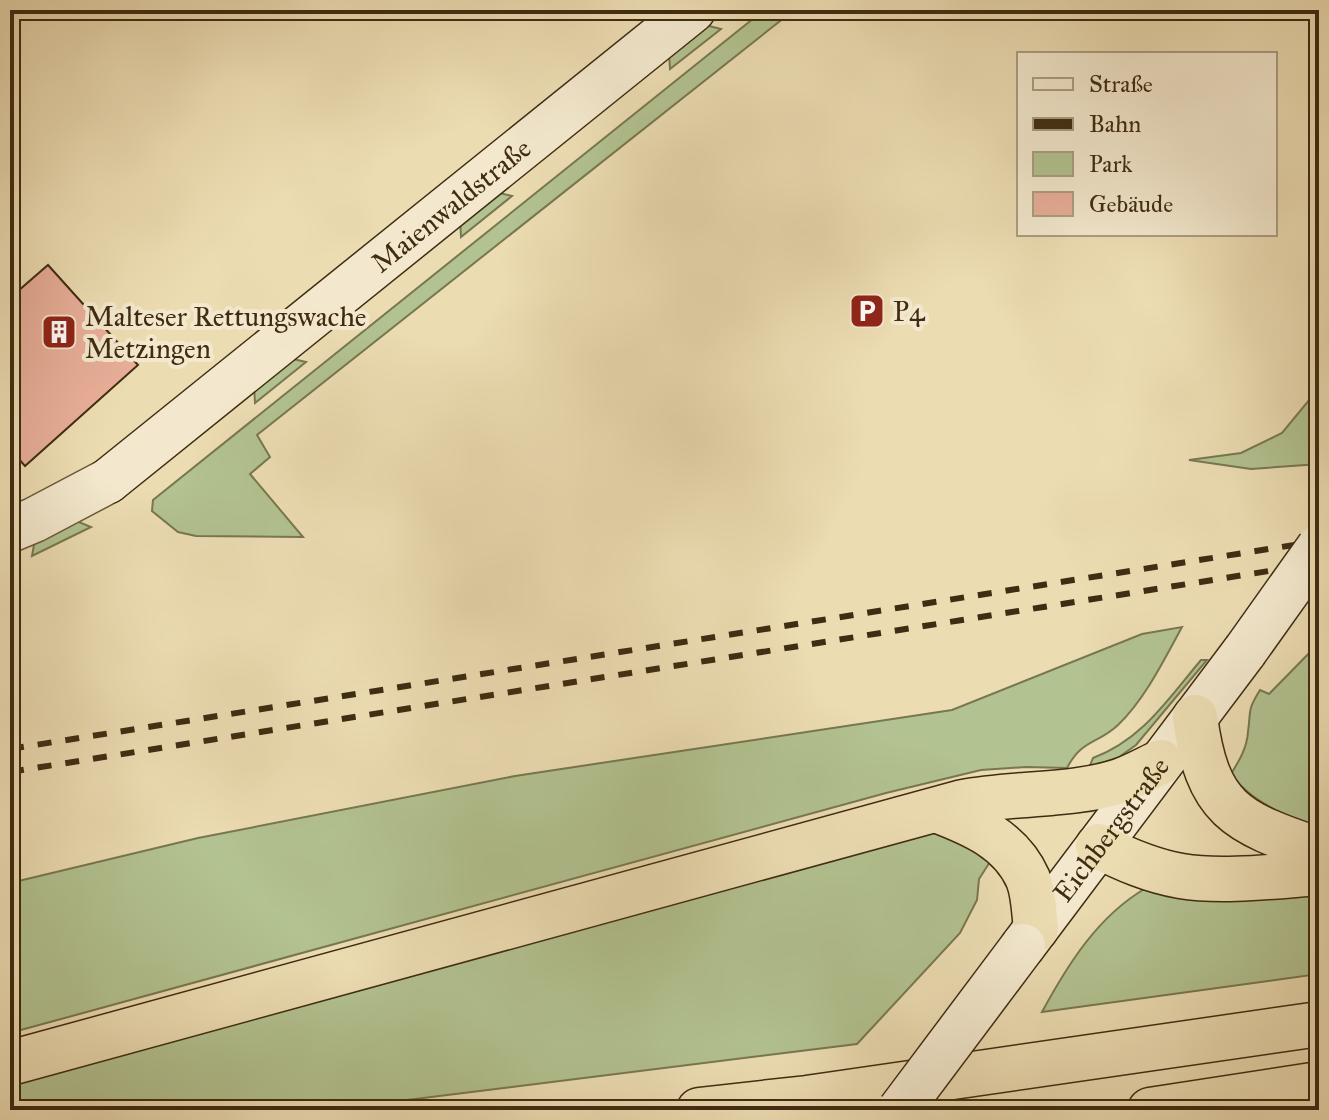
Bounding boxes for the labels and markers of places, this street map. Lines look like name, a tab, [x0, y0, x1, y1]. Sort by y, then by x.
parking icon: P4	[848, 292, 886, 330]
place label: P4	[893, 294, 926, 329]
place label: Malteser Rettungswache Metzingen	[85, 299, 367, 366]
building icon: Malteser Rettungswache Metzingen	[40, 313, 78, 351]

